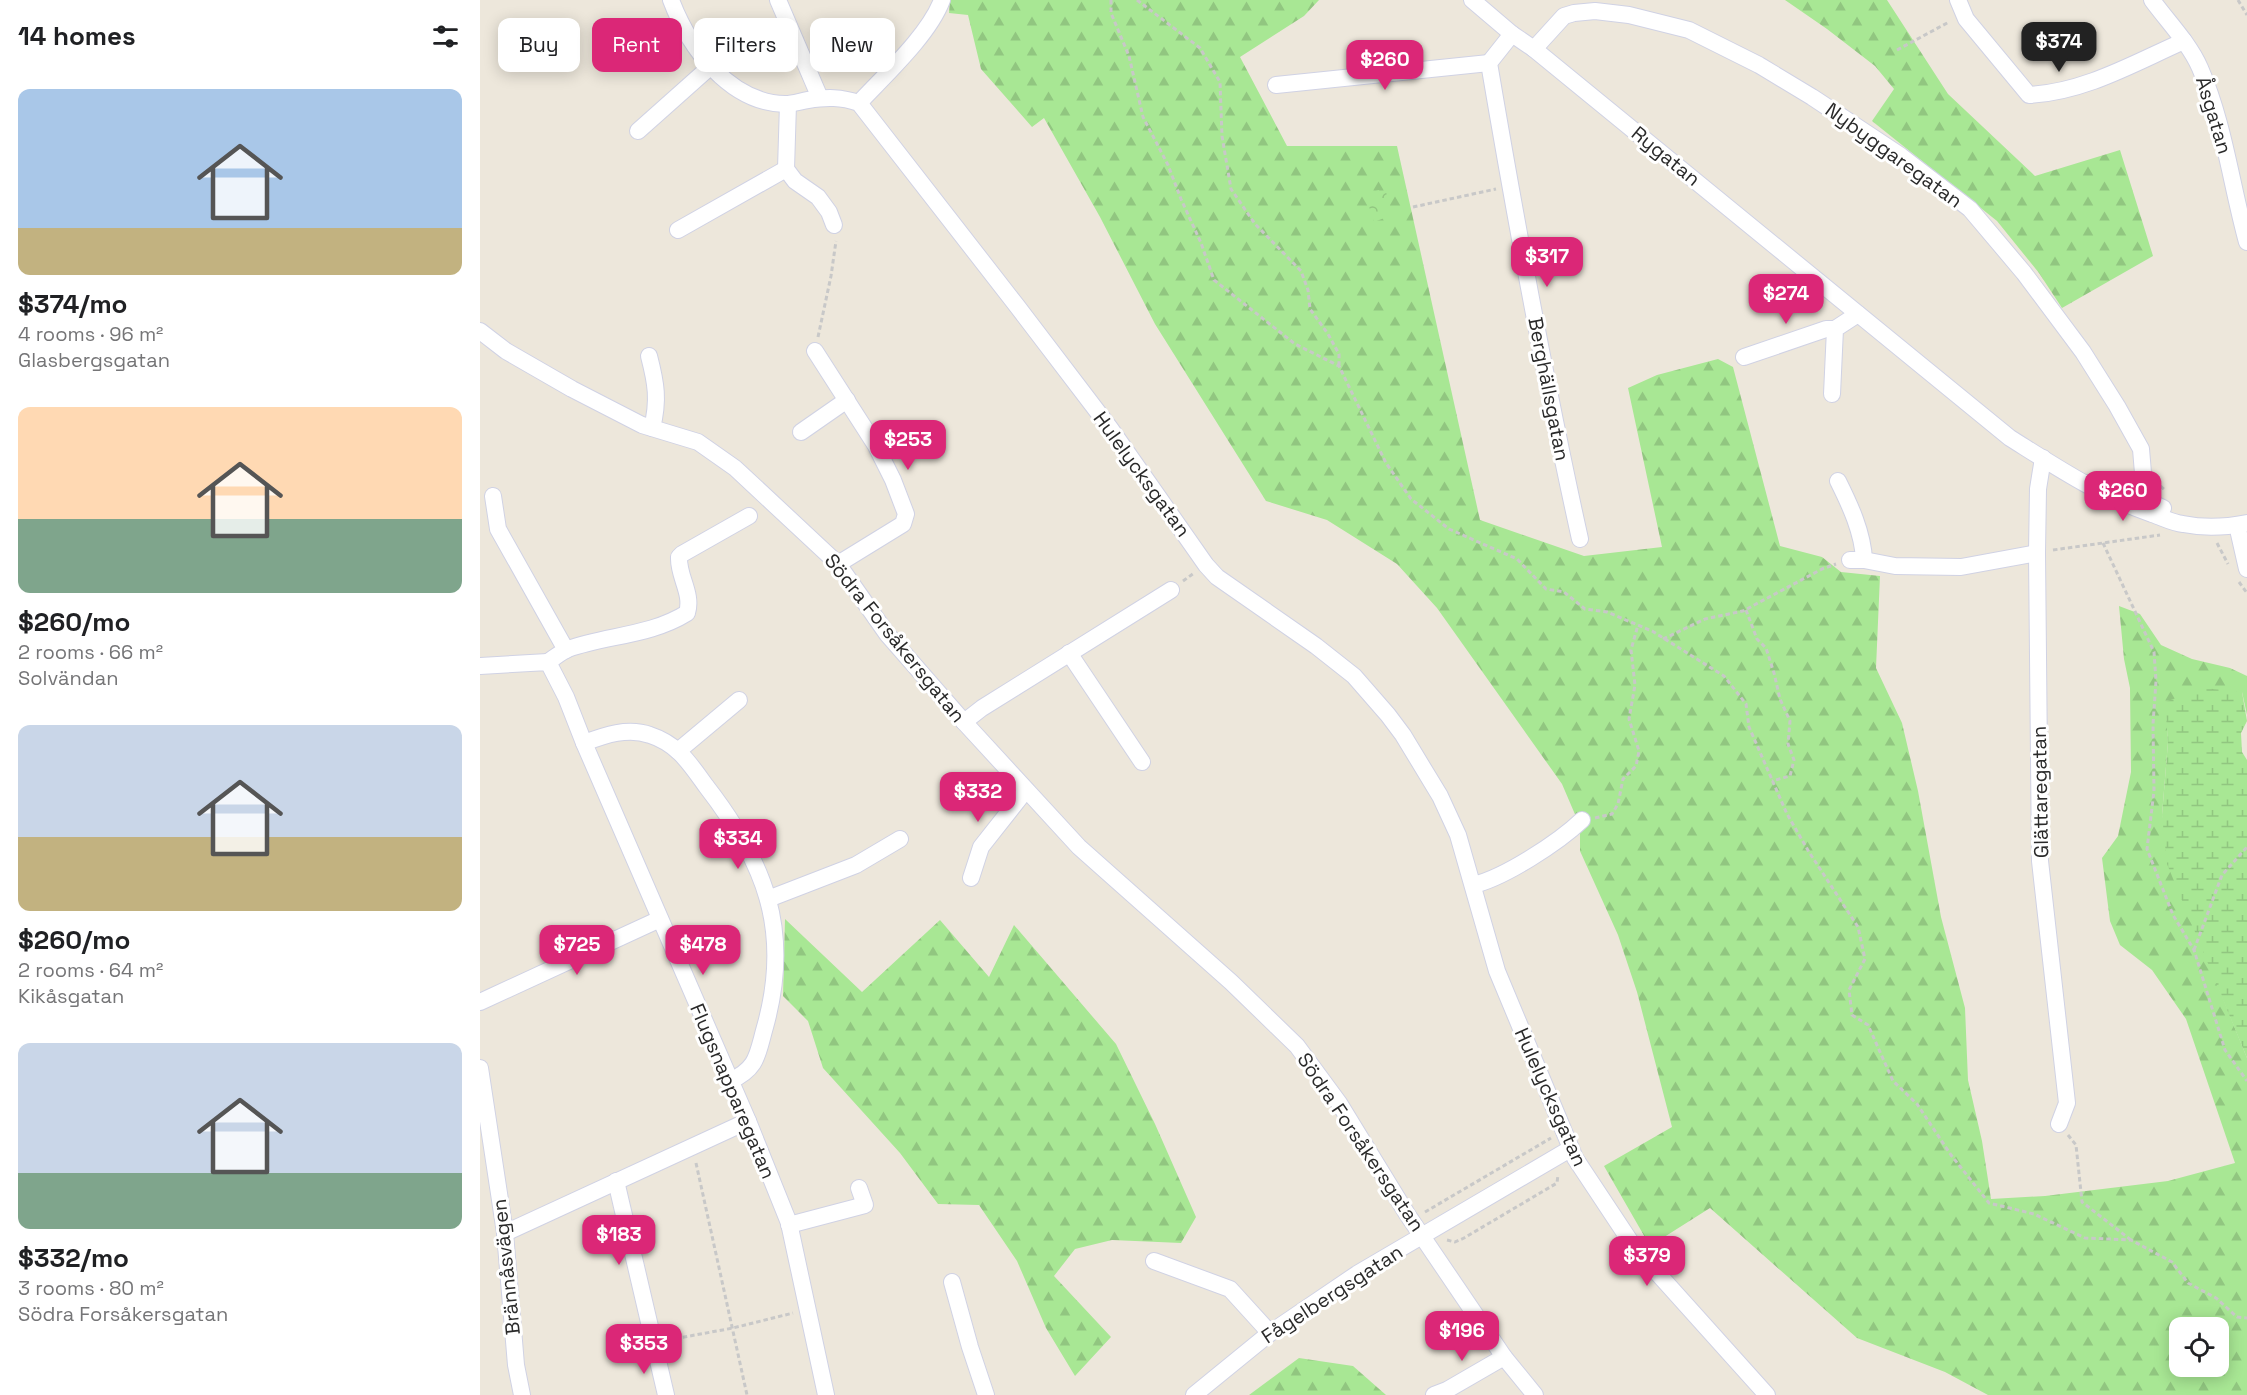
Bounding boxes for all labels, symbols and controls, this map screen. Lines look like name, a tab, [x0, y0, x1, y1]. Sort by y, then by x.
chip: Buy	[498, 18, 580, 72]
chip: Rent	[592, 18, 682, 72]
chip: Filters	[694, 18, 798, 72]
chip: New	[810, 18, 895, 72]
text: 14 homes	[18, 19, 136, 53]
icon: filters	[429, 20, 462, 53]
pin: $374	[2023, 22, 2095, 73]
text: $374	[2035, 28, 2083, 54]
pin: $260	[1349, 40, 1421, 91]
text: $260	[1360, 46, 1410, 72]
street label: Åsgatan	[2190, 73, 2238, 157]
street label: Nybyggaregatan	[1820, 96, 1968, 214]
street label: Rygatan	[1626, 120, 1706, 192]
icon: home	[186, 128, 294, 236]
pin: $317	[1511, 237, 1583, 288]
text: $317	[1525, 243, 1569, 269]
pin: $274	[1750, 274, 1822, 325]
text: $274	[1763, 280, 1809, 306]
text: $374/mo	[18, 287, 128, 321]
street label: Berghällsgatan	[1522, 315, 1576, 463]
text: 4 rooms · 96 m²	[18, 321, 163, 347]
text: Glasbergsgatan	[18, 347, 170, 373]
street label: Hulelycksgatan	[1088, 406, 1196, 542]
pin: $253	[872, 420, 944, 471]
text: $253	[884, 426, 932, 452]
icon: home	[186, 446, 294, 554]
pin: $260	[2087, 471, 2159, 522]
text: $260	[2098, 477, 2148, 503]
street label: Södra Forsåkersgatan	[819, 548, 971, 728]
text: $260/mo	[18, 605, 130, 639]
text: 2 rooms · 66 m²	[18, 639, 163, 665]
text: Solvändan	[18, 665, 118, 691]
street label: Glättaregatan	[2026, 726, 2054, 858]
icon: home	[186, 764, 294, 872]
pin: $332	[942, 772, 1014, 823]
text: $332	[954, 778, 1002, 804]
pin: $334	[702, 819, 774, 870]
text: $334	[713, 825, 763, 851]
text: $260/mo	[18, 923, 130, 957]
pin: $725	[541, 925, 613, 976]
pin: $478	[667, 925, 739, 976]
text: $725	[554, 931, 601, 957]
text: $478	[679, 931, 727, 957]
text: 2 rooms · 64 m²	[18, 957, 163, 983]
text: Kikåsgatan	[18, 983, 124, 1009]
street label: Flugsnapparegatan	[684, 999, 782, 1183]
street label: Hulelycksgatan	[1509, 1024, 1593, 1170]
street label: Södra Forsåkersgatan	[1291, 1048, 1431, 1236]
icon: home	[186, 1082, 294, 1190]
street label: Brännåsvägen	[486, 1198, 526, 1336]
pin: $183	[583, 1215, 655, 1266]
text: $183	[596, 1221, 642, 1247]
pin: $379	[1611, 1236, 1683, 1287]
street label: Fågelbergsgatan	[1256, 1239, 1408, 1349]
text: $332/mo	[18, 1241, 129, 1275]
text: $379	[1623, 1242, 1671, 1268]
text: 3 rooms · 80 m²	[18, 1275, 164, 1301]
text: Södra Forsåkersgatan	[18, 1301, 228, 1327]
pin: $196	[1426, 1311, 1498, 1362]
text: $196	[1439, 1317, 1485, 1343]
map controls	[2169, 1317, 2229, 1377]
button: locate	[2169, 1317, 2229, 1377]
pin: $353	[608, 1324, 680, 1375]
text: $353	[620, 1330, 668, 1356]

